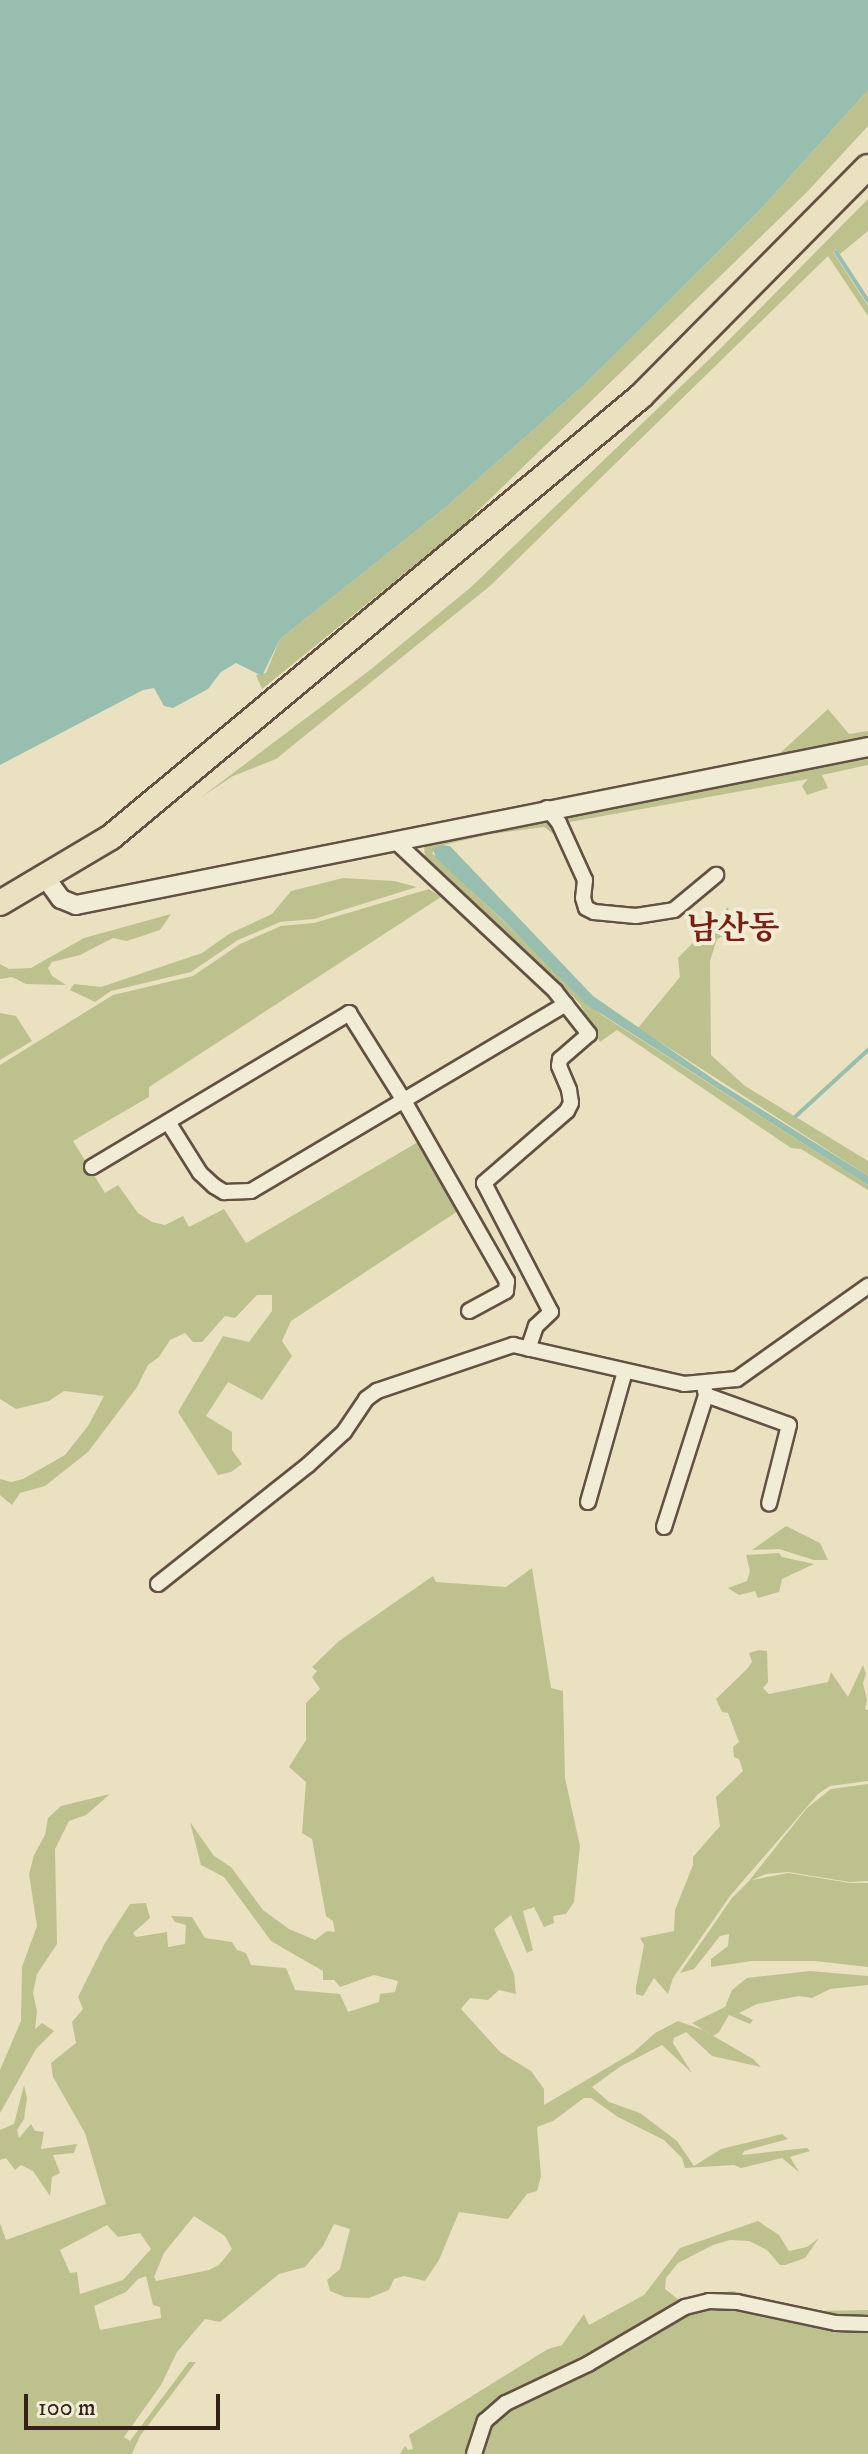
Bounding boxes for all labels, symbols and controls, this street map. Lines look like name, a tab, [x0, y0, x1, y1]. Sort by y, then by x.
district label: 남산동	[687, 910, 779, 948]
scale bar	[28, 2378, 224, 2428]
text: 100 m	[38, 2393, 96, 2423]

